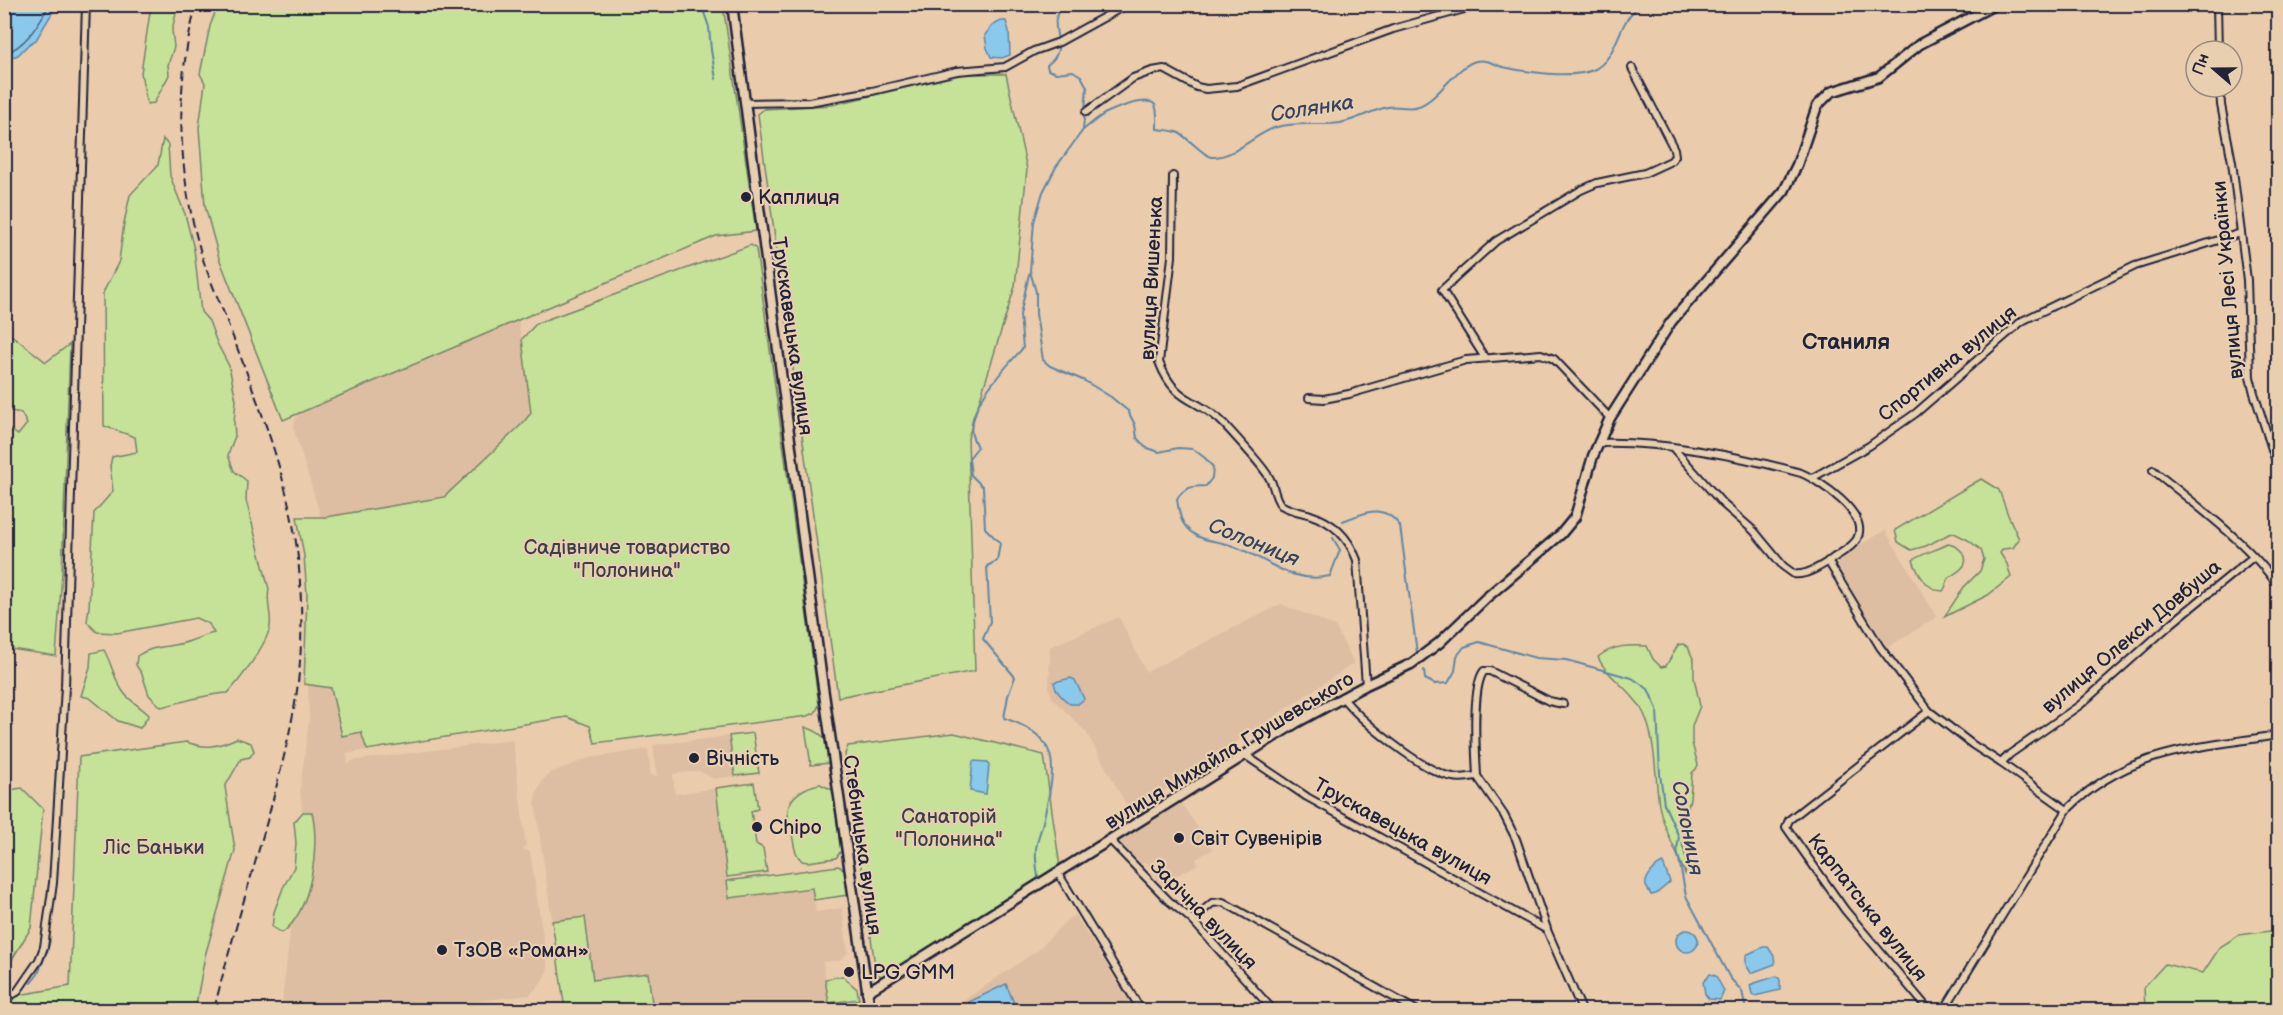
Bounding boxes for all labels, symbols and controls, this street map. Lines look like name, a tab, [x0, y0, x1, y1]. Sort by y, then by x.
north arrow	[2184, 39, 2244, 99]
text: Пн	[2189, 51, 2214, 78]
water label: Солянка	[1269, 90, 1356, 127]
street label: вулиця Лесі Українки	[2207, 180, 2249, 380]
place label: Каплиця	[758, 186, 840, 210]
marker: Каплиця	[739, 190, 753, 204]
street label: вулиця Вишенька	[1136, 195, 1168, 361]
street label: Трускавецька вулиця	[766, 235, 818, 437]
street label: Спортивна вулиця	[1874, 301, 2022, 427]
district label: Станиля	[1802, 329, 1890, 356]
water label: Солониця	[1205, 513, 1303, 572]
park label: Садівниче товариство "Полонина"	[524, 536, 730, 583]
street label: вулиця Олекси Довбуша	[2037, 555, 2226, 719]
street label: вулиця Михайла Грушевського	[1101, 667, 1358, 835]
place label: Вічність	[706, 747, 779, 771]
marker: Вічність	[687, 751, 701, 765]
street label: Стебницька вулиця	[837, 754, 887, 937]
street label: Трускавецька вулиця	[1309, 773, 1496, 891]
water label: Солониця	[1666, 779, 1709, 878]
park label: Санаторій "Полонина"	[895, 805, 1003, 852]
place label: Chipo	[769, 816, 822, 840]
marker: Chipo	[750, 820, 764, 834]
place label: Світ Сувенірів	[1191, 827, 1322, 851]
street label: Карпатська вулиця	[1802, 829, 1932, 986]
marker: Світ Сувенірів	[1172, 831, 1186, 845]
park label: Ліс Баньки	[102, 836, 205, 860]
street label: Зарічна вулиця	[1145, 855, 1262, 975]
place label: ТзОВ «Роман»	[454, 939, 589, 963]
marker: ТзОВ «Роман»	[435, 943, 449, 957]
place label: LPG GMM	[861, 961, 955, 985]
marker: LPG GMM	[842, 965, 856, 979]

